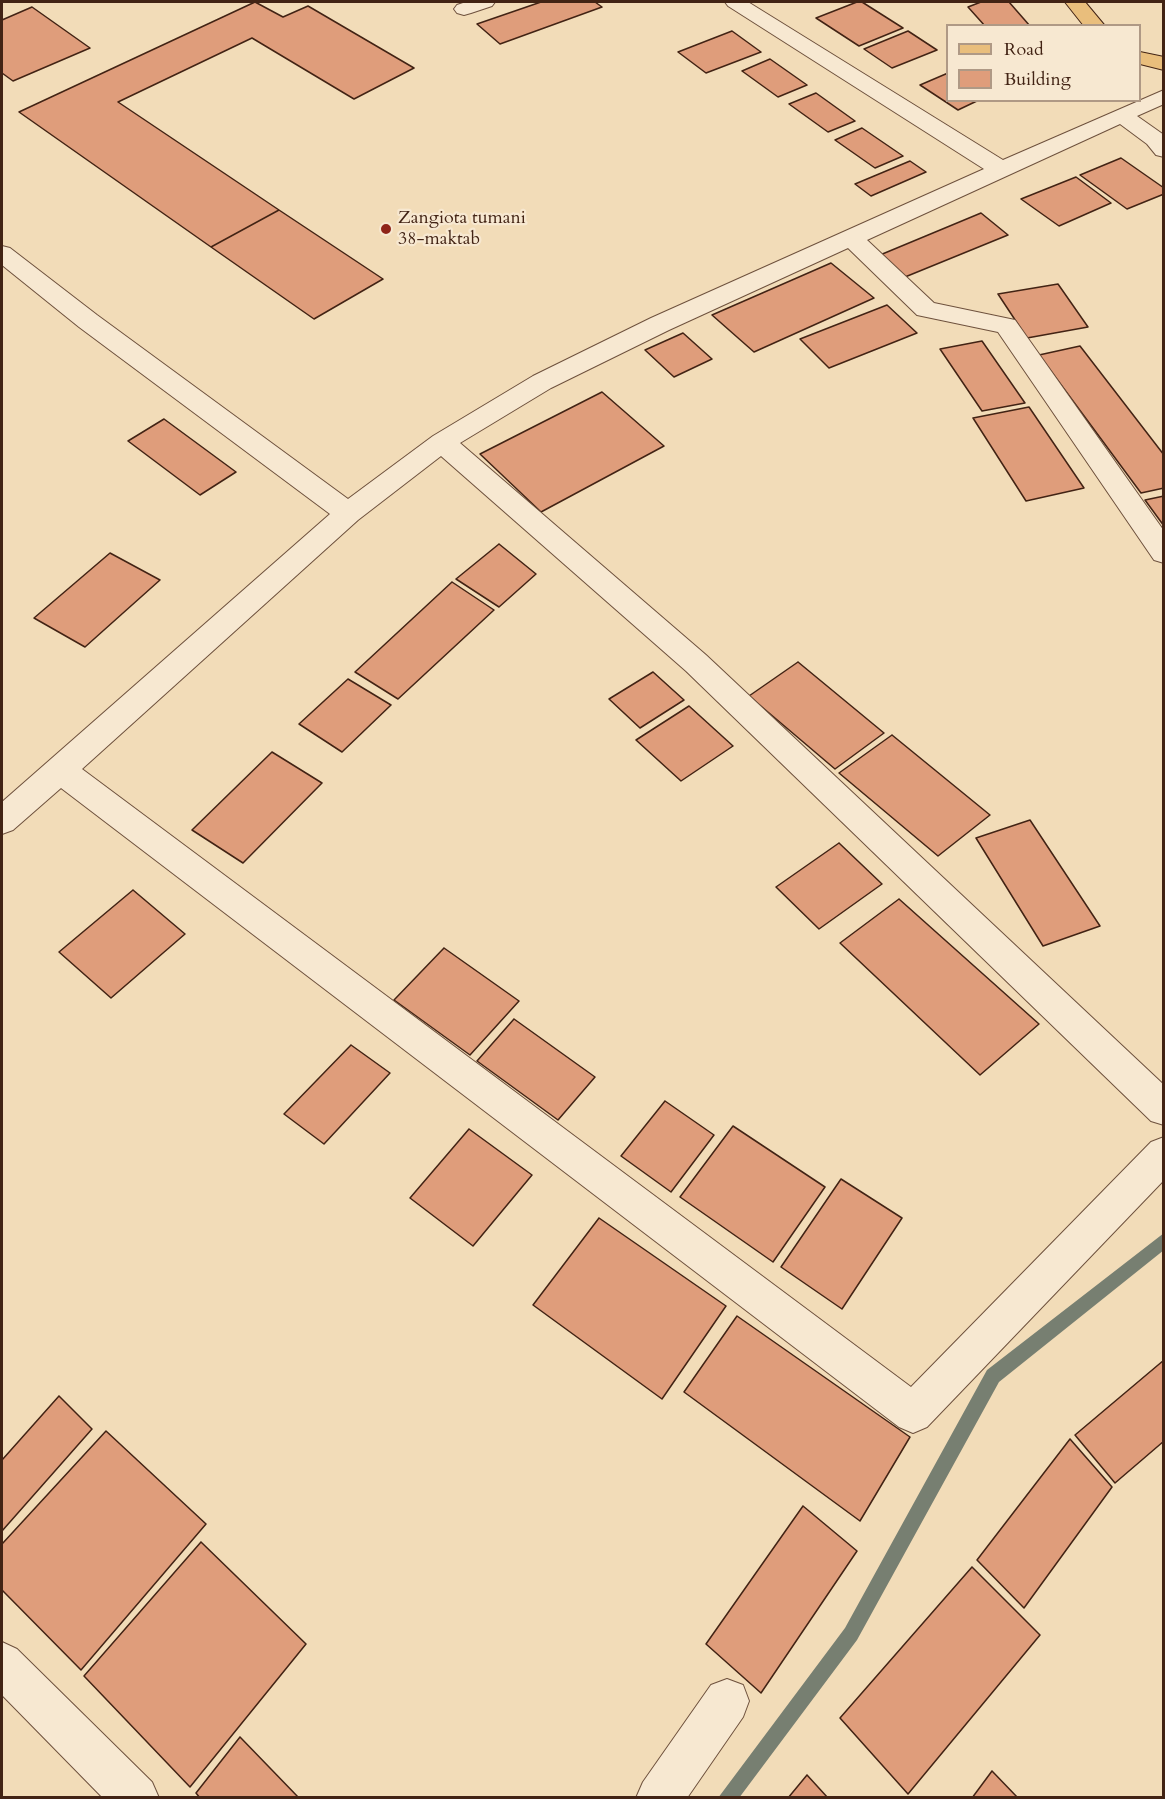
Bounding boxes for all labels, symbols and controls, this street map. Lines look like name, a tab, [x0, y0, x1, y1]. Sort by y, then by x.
legend	[946, 24, 1141, 102]
text: Road	[1004, 37, 1044, 62]
text: Building	[1004, 67, 1071, 92]
place label: Zangiota tumani 38-maktab	[398, 208, 526, 250]
marker: Zangiota tumani 38-maktab	[379, 222, 393, 236]

